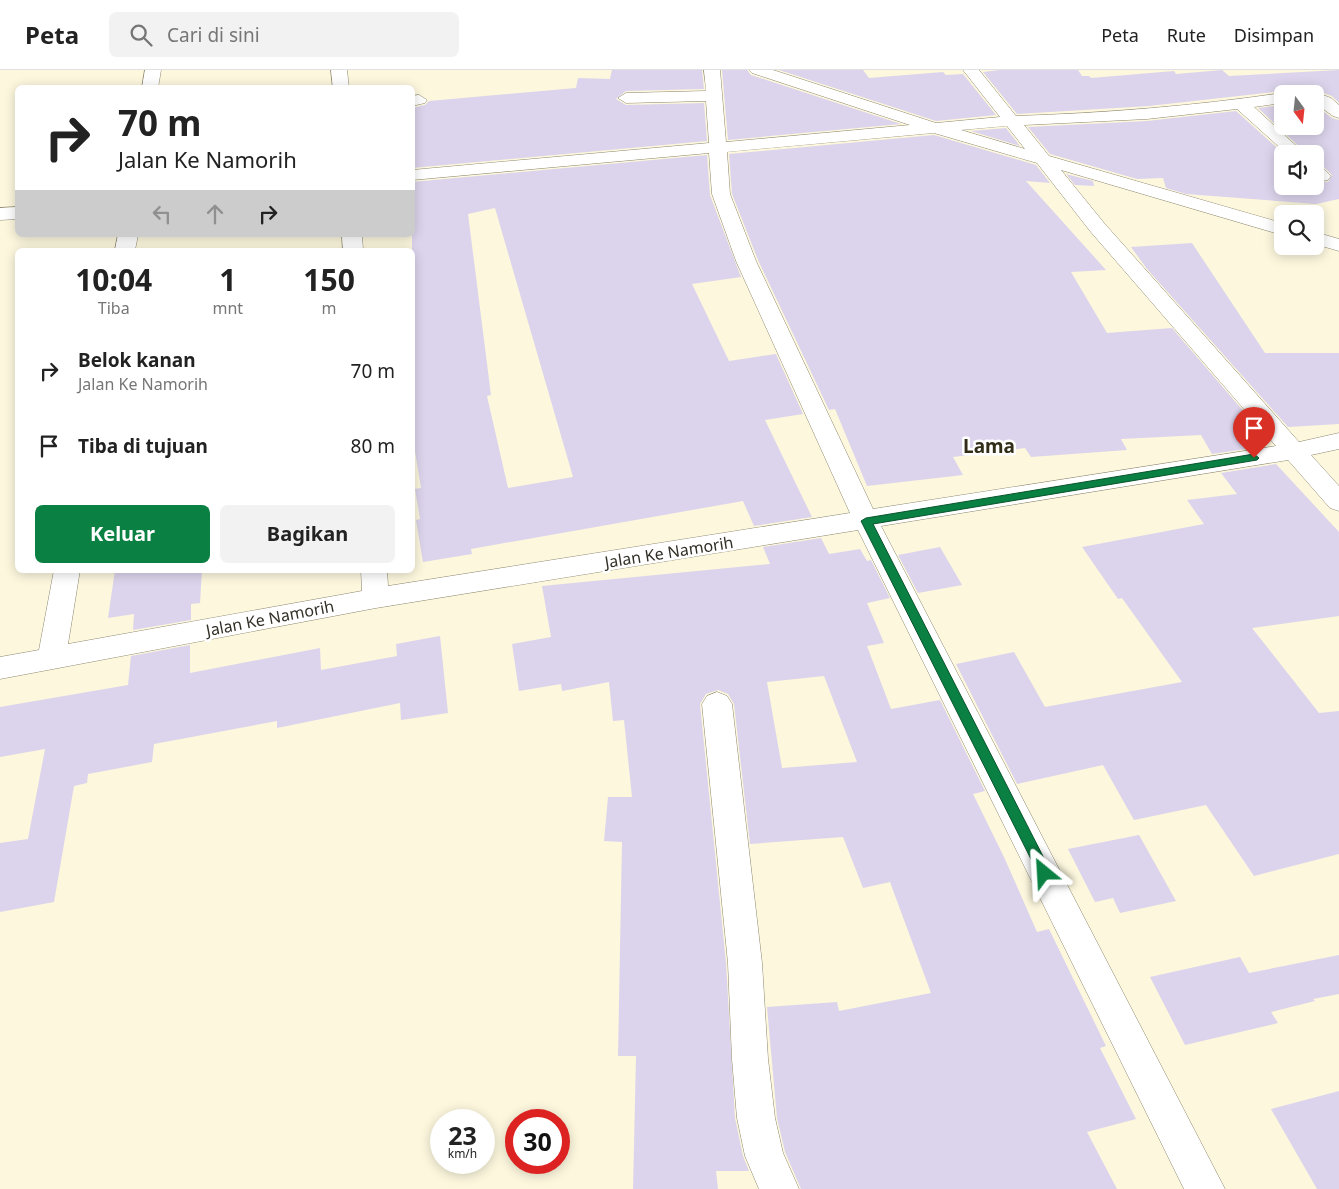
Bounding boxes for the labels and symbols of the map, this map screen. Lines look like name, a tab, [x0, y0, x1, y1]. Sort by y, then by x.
north arrow	[1274, 85, 1324, 135]
pin	[1233, 407, 1275, 458]
district label: Lama	[963, 433, 1015, 459]
street label: Jalan Ke Namorih	[601, 531, 735, 573]
street label: Jalan Ke Namorih	[202, 595, 336, 642]
position arrow	[1017, 846, 1069, 898]
speed limit sign: 30	[505, 1109, 570, 1174]

